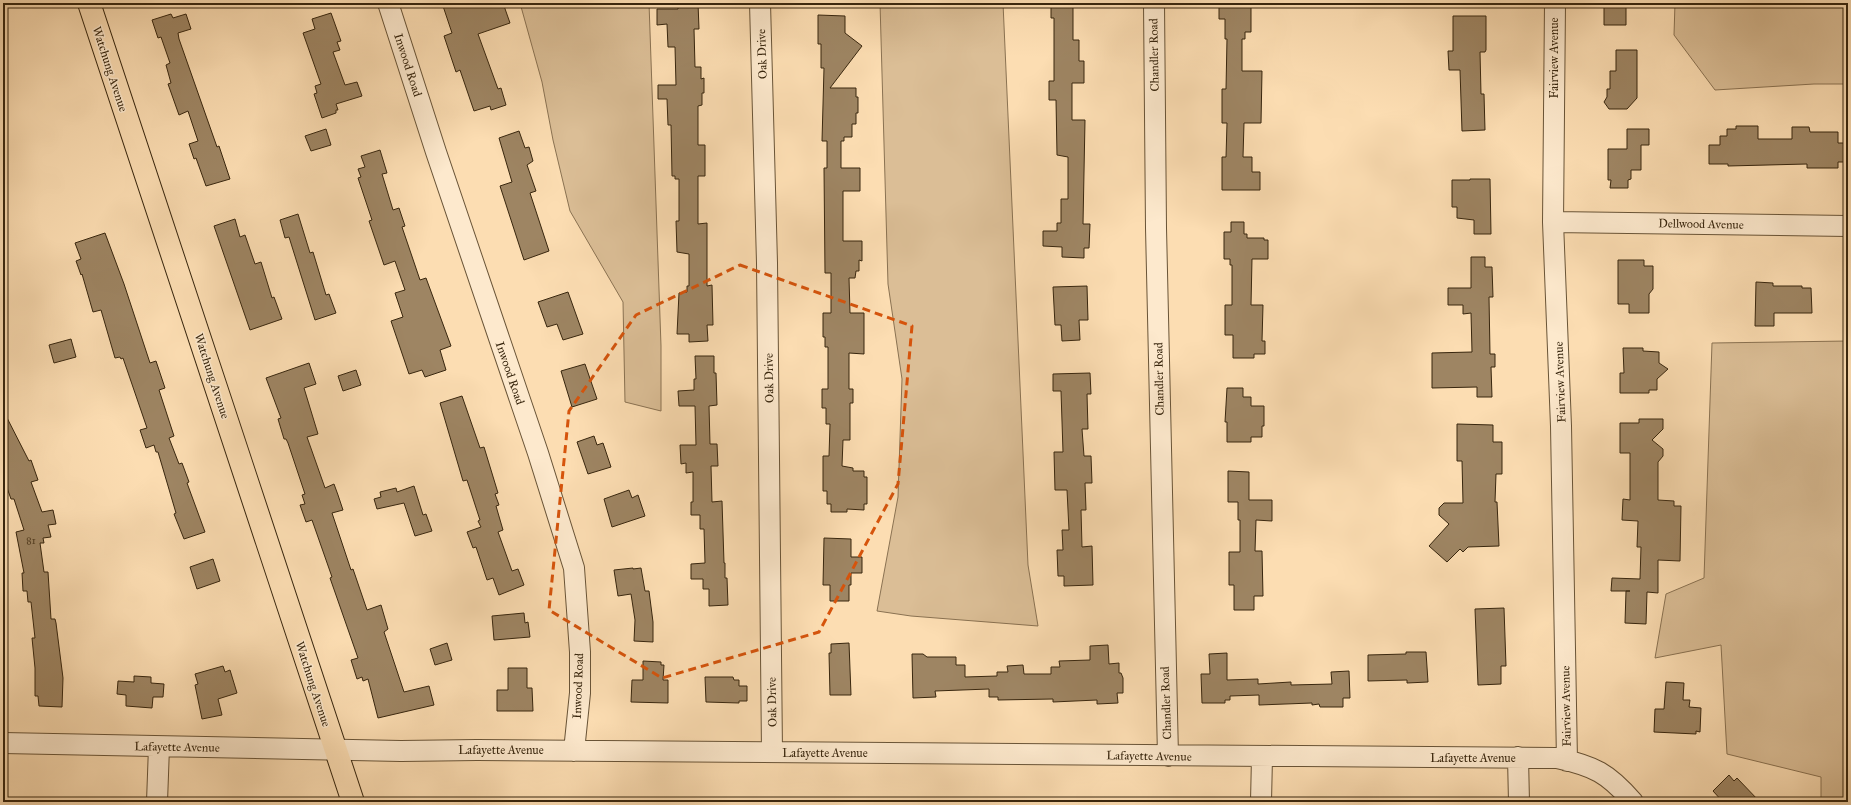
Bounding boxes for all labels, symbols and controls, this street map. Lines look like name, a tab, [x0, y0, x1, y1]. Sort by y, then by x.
street label: Fairview Avenue	[1547, 17, 1561, 99]
street label: Chandler Road	[1146, 18, 1162, 92]
street label: Watchung Avenue	[89, 25, 130, 114]
street label: Oak Drive	[754, 29, 770, 79]
street label: Inwood Road	[391, 32, 425, 98]
street label: Dellwood Avenue	[1658, 216, 1744, 232]
street label: Watchung Avenue	[191, 332, 232, 421]
street label: Inwood Road	[493, 340, 527, 406]
street label: Fairview Avenue	[1552, 341, 1568, 423]
street label: Chandler Road	[1151, 342, 1167, 416]
street label: Oak Drive	[762, 353, 776, 403]
house number: 81	[26, 535, 36, 547]
street label: Watchung Avenue	[292, 640, 333, 729]
street label: Inwood Road	[570, 653, 586, 719]
street label: Fairview Avenue	[1558, 665, 1574, 747]
street label: Chandler Road	[1158, 666, 1174, 740]
street label: Oak Drive	[765, 677, 779, 727]
street label: Lafayette Avenue	[134, 739, 220, 755]
street label: Lafayette Avenue	[458, 743, 544, 757]
street label: Lafayette Avenue	[782, 746, 868, 760]
street label: Lafayette Avenue	[1106, 748, 1192, 764]
street label: Lafayette Avenue	[1430, 751, 1516, 765]

